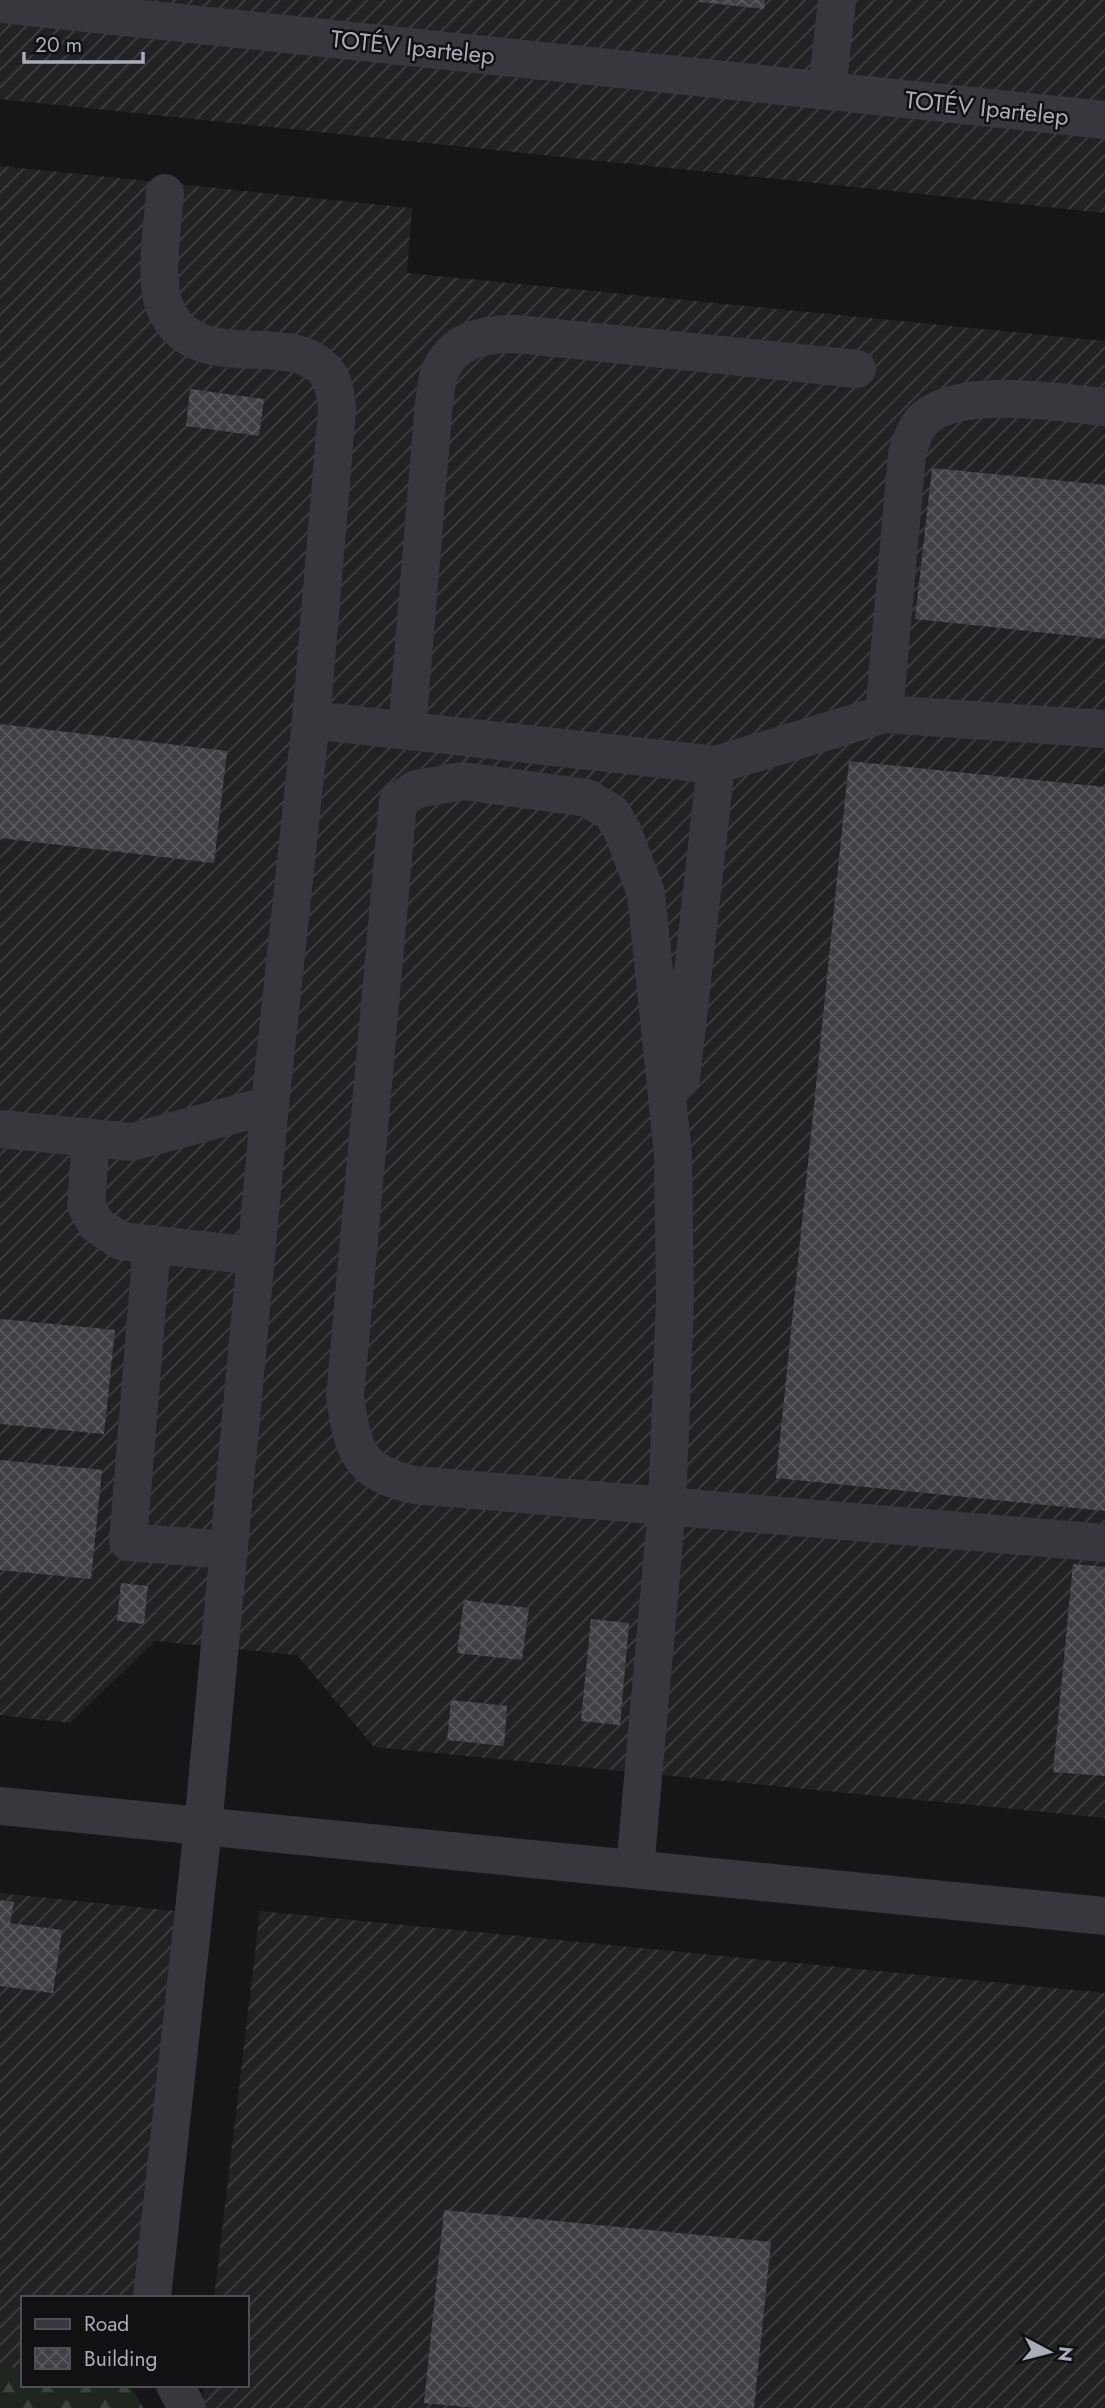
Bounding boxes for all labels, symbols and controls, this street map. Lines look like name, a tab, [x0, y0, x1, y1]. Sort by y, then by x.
scale bar	[24, 21, 144, 65]
street label: TOTÉV Ipartelep	[329, 21, 497, 73]
text: 20 m	[35, 30, 82, 60]
street label: TOTÉV Ipartelep	[903, 82, 1071, 134]
legend	[21, 2296, 248, 2387]
text: Road	[84, 2309, 129, 2339]
north arrow	[1014, 2317, 1084, 2387]
text: Building	[84, 2344, 157, 2374]
text: N	[1051, 2345, 1080, 2363]

